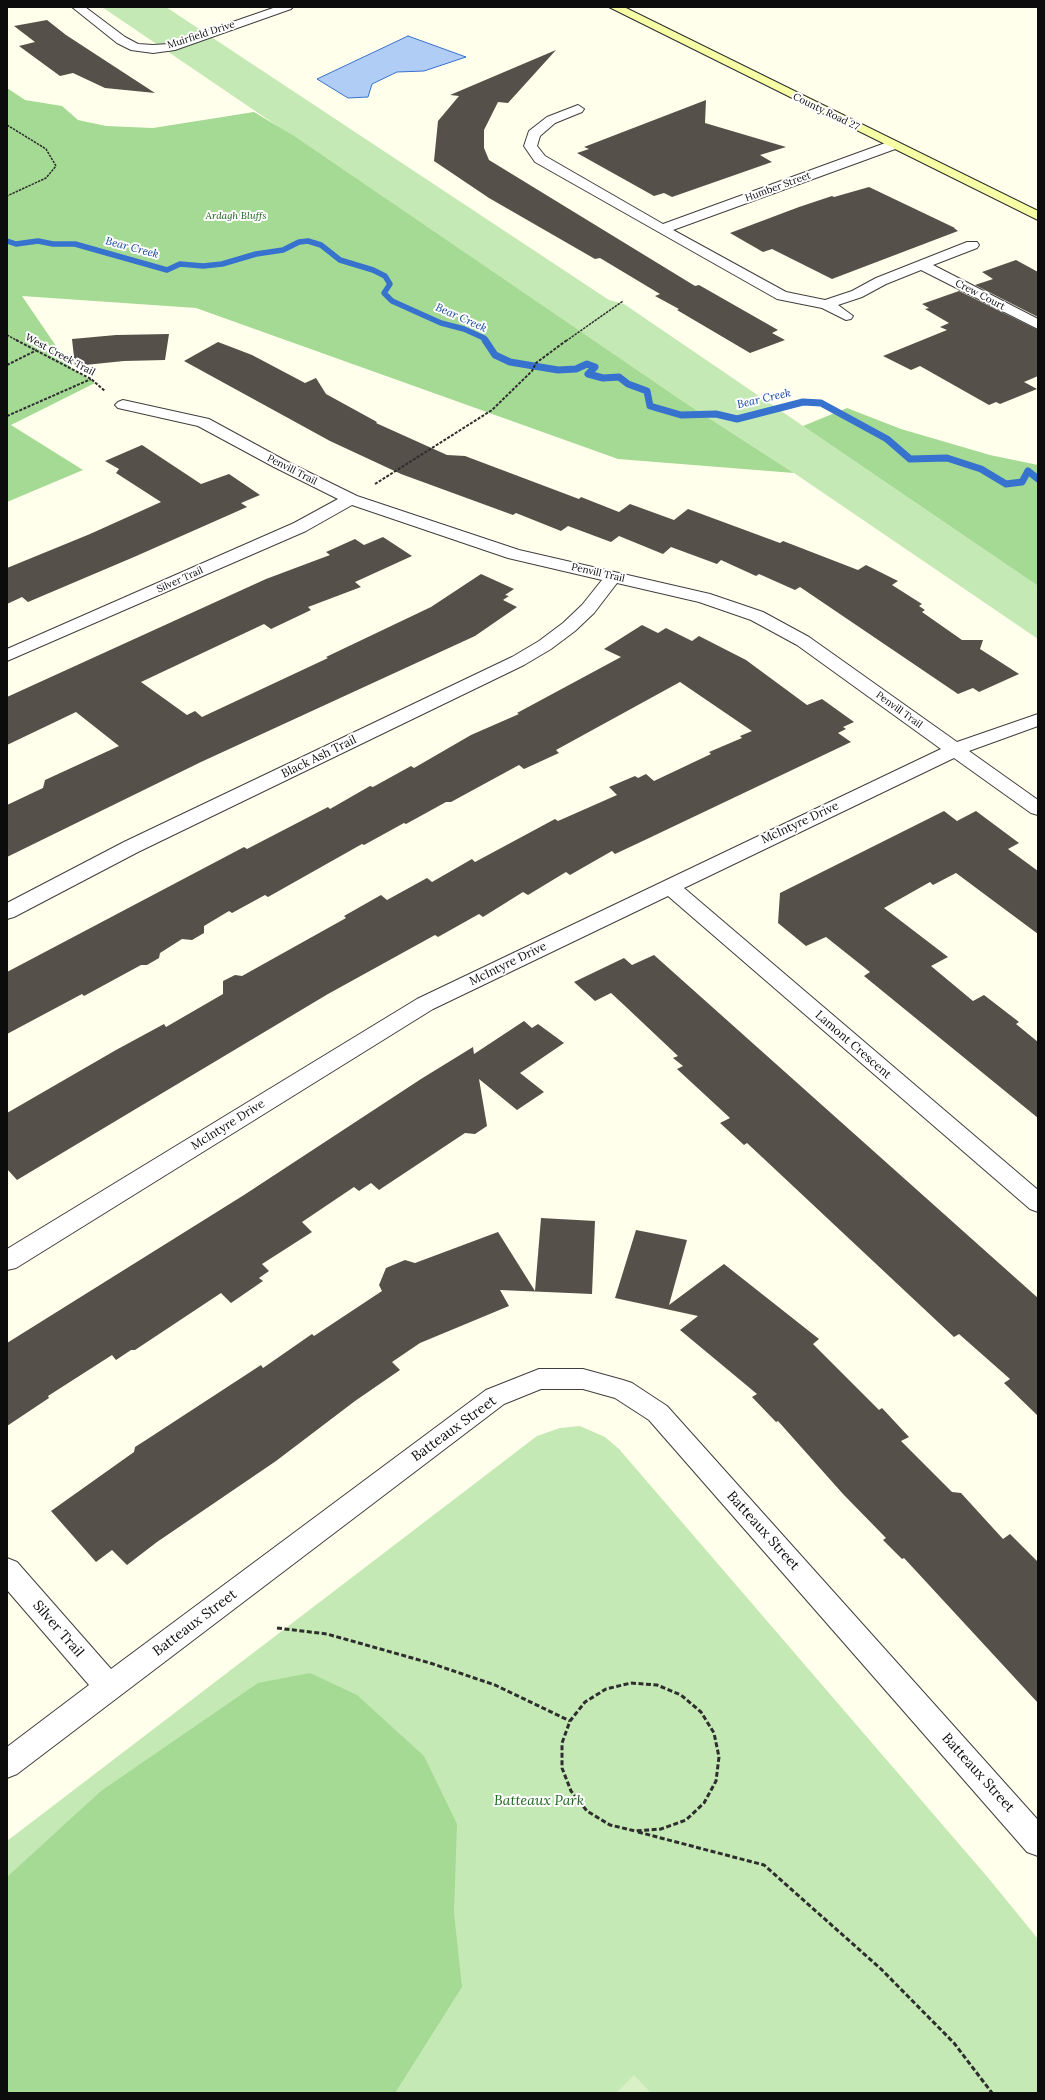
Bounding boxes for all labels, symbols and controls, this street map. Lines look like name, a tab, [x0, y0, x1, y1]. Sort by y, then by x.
street label: Muirfield Drive	[166, 18, 236, 52]
street label: County Road 27	[791, 91, 861, 133]
street label: Humber Street	[743, 170, 813, 204]
park label: Ardagh Bluffs	[206, 210, 266, 222]
water label: Bear Creek	[104, 235, 160, 261]
street label: Crew Court	[953, 277, 1007, 313]
water label: Bear Creek	[433, 301, 489, 335]
street label: West Creek Trail	[23, 332, 97, 378]
water label: Bear Creek	[736, 386, 792, 412]
street label: Penvill Trail	[265, 452, 319, 488]
street label: Penvill Trail	[570, 561, 626, 585]
street label: Silver Trail	[155, 564, 205, 596]
street label: Penvill Trail	[873, 689, 925, 731]
street label: Black Ash Trail	[279, 733, 359, 781]
street label: McIntyre Drive	[759, 799, 841, 847]
street label: McIntyre Drive	[467, 939, 549, 989]
street label: Lamont Crescent	[812, 1008, 894, 1082]
street label: McIntyre Drive	[189, 1097, 267, 1153]
street label: Batteaux Street	[408, 1393, 500, 1465]
street label: Batteaux Street	[723, 1488, 803, 1574]
street label: Batteaux Street	[150, 1586, 240, 1660]
street label: Silver Trail	[29, 1597, 87, 1661]
street label: Batteaux Street	[938, 1730, 1018, 1816]
park label: Batteaux Park	[494, 1793, 584, 1809]

